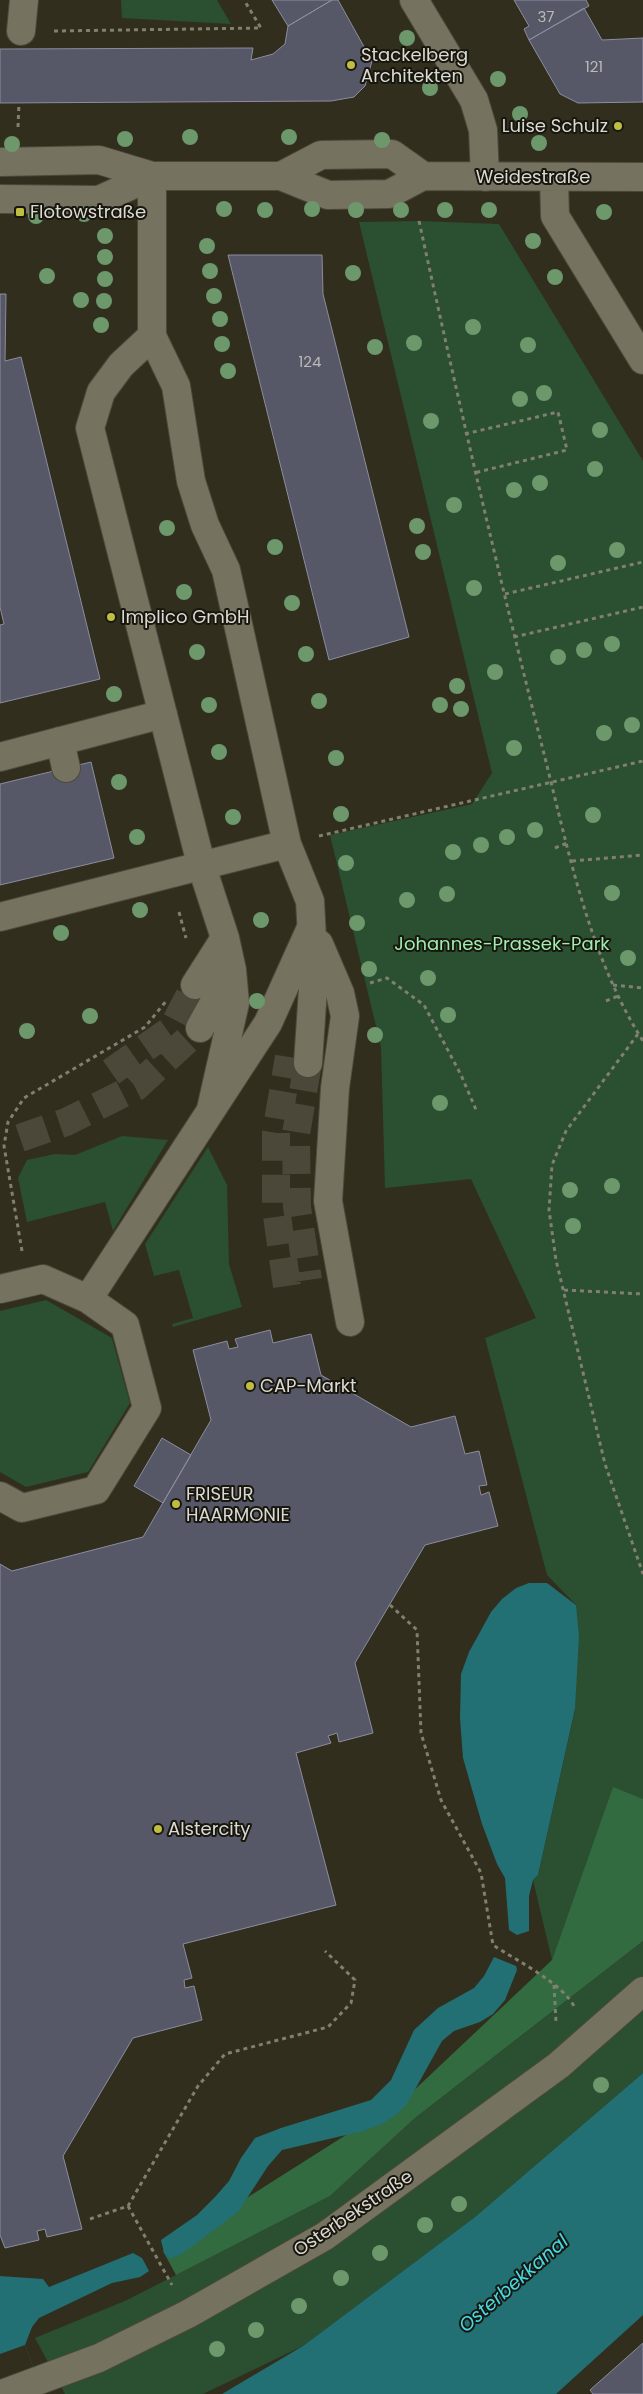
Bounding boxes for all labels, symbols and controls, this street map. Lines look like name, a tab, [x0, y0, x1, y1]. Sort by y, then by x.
house number: 37	[537, 6, 555, 27]
place label: Stackelberg Architekten	[361, 42, 468, 88]
house number: 121	[585, 56, 603, 77]
marker: Stackelberg Architekten	[345, 59, 357, 71]
place label: Luise Schulz	[502, 113, 608, 138]
marker: Luise Schulz	[612, 120, 624, 132]
street label: Weidestraße	[476, 164, 590, 189]
place label: Flotowstraße	[30, 199, 146, 224]
marker: Flotowstraße	[14, 206, 26, 218]
house number: 124	[299, 351, 321, 372]
place label: Implico GmbH	[121, 604, 249, 629]
marker: Implico GmbH	[105, 611, 117, 623]
park label: Johannes-Prassek-Park	[394, 931, 610, 956]
place label: CAP-Markt	[260, 1373, 357, 1398]
marker: CAP-Markt	[244, 1380, 256, 1392]
place label: FRISEUR HAARMONIE	[186, 1481, 290, 1527]
marker: FRISEUR HAARMONIE	[170, 1498, 182, 1510]
place label: Alstercity	[168, 1816, 250, 1841]
marker: Alstercity	[152, 1823, 164, 1835]
street label: Osterbekstraße	[288, 2163, 417, 2262]
water label: Osterbekkanal	[453, 2228, 574, 2339]

